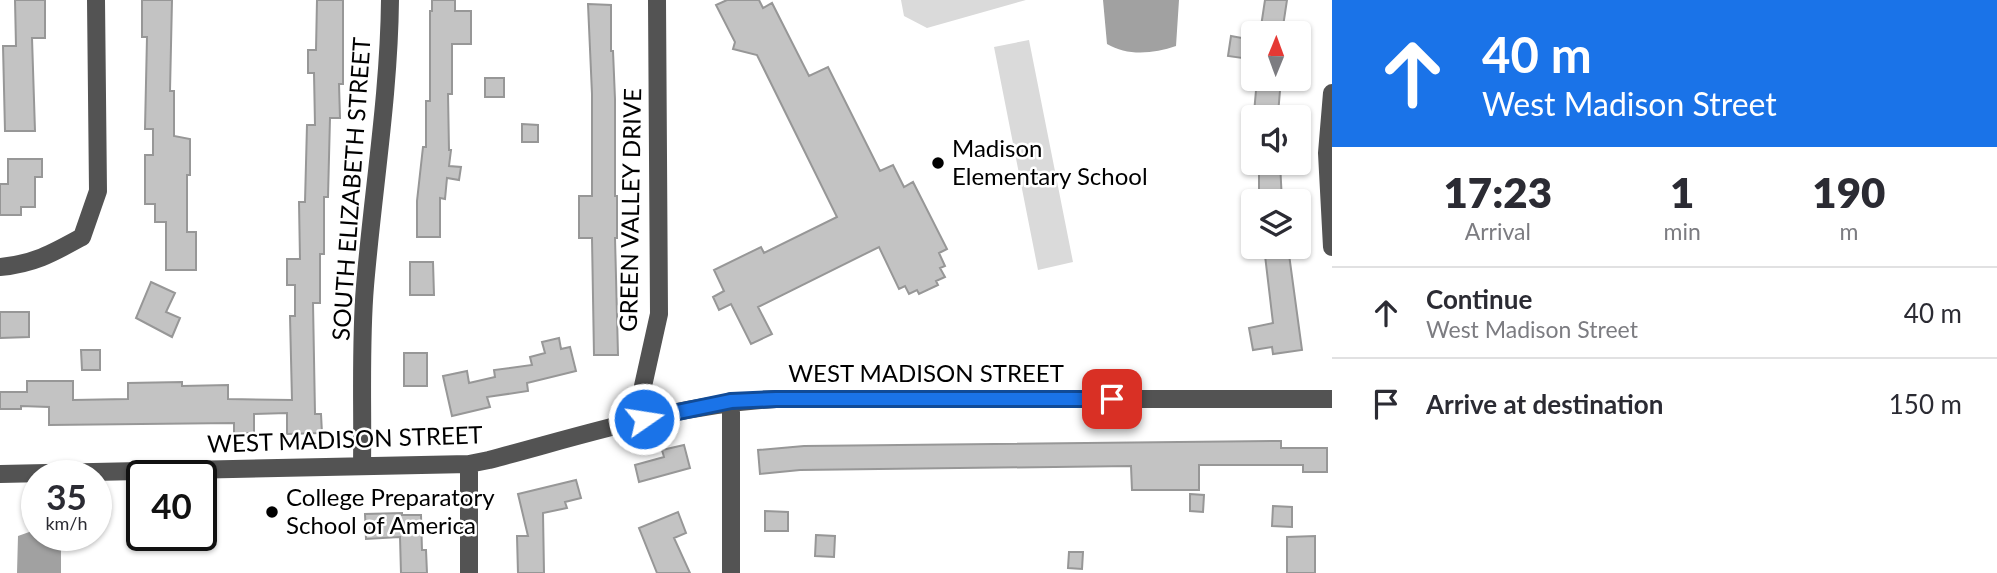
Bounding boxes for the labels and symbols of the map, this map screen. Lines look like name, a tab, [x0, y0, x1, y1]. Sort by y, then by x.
north arrow	[1241, 21, 1311, 91]
street label: SOUTH ELIZABETH STREET	[325, 36, 376, 342]
street label: GREEN VALLEY DRIVE	[613, 88, 646, 332]
place label: Madison Elementary School	[952, 133, 1148, 190]
marker: Madison Elementary School	[930, 155, 946, 171]
street label: WEST MADISON STREET	[788, 358, 1064, 387]
pin	[1082, 369, 1142, 429]
position arrow	[607, 382, 681, 456]
street label: WEST MADISON STREET	[207, 419, 483, 458]
speed limit sign: 40	[126, 460, 217, 551]
place label: College Preparatory School of America	[286, 482, 495, 539]
marker: College Preparatory School of America	[264, 504, 280, 520]

